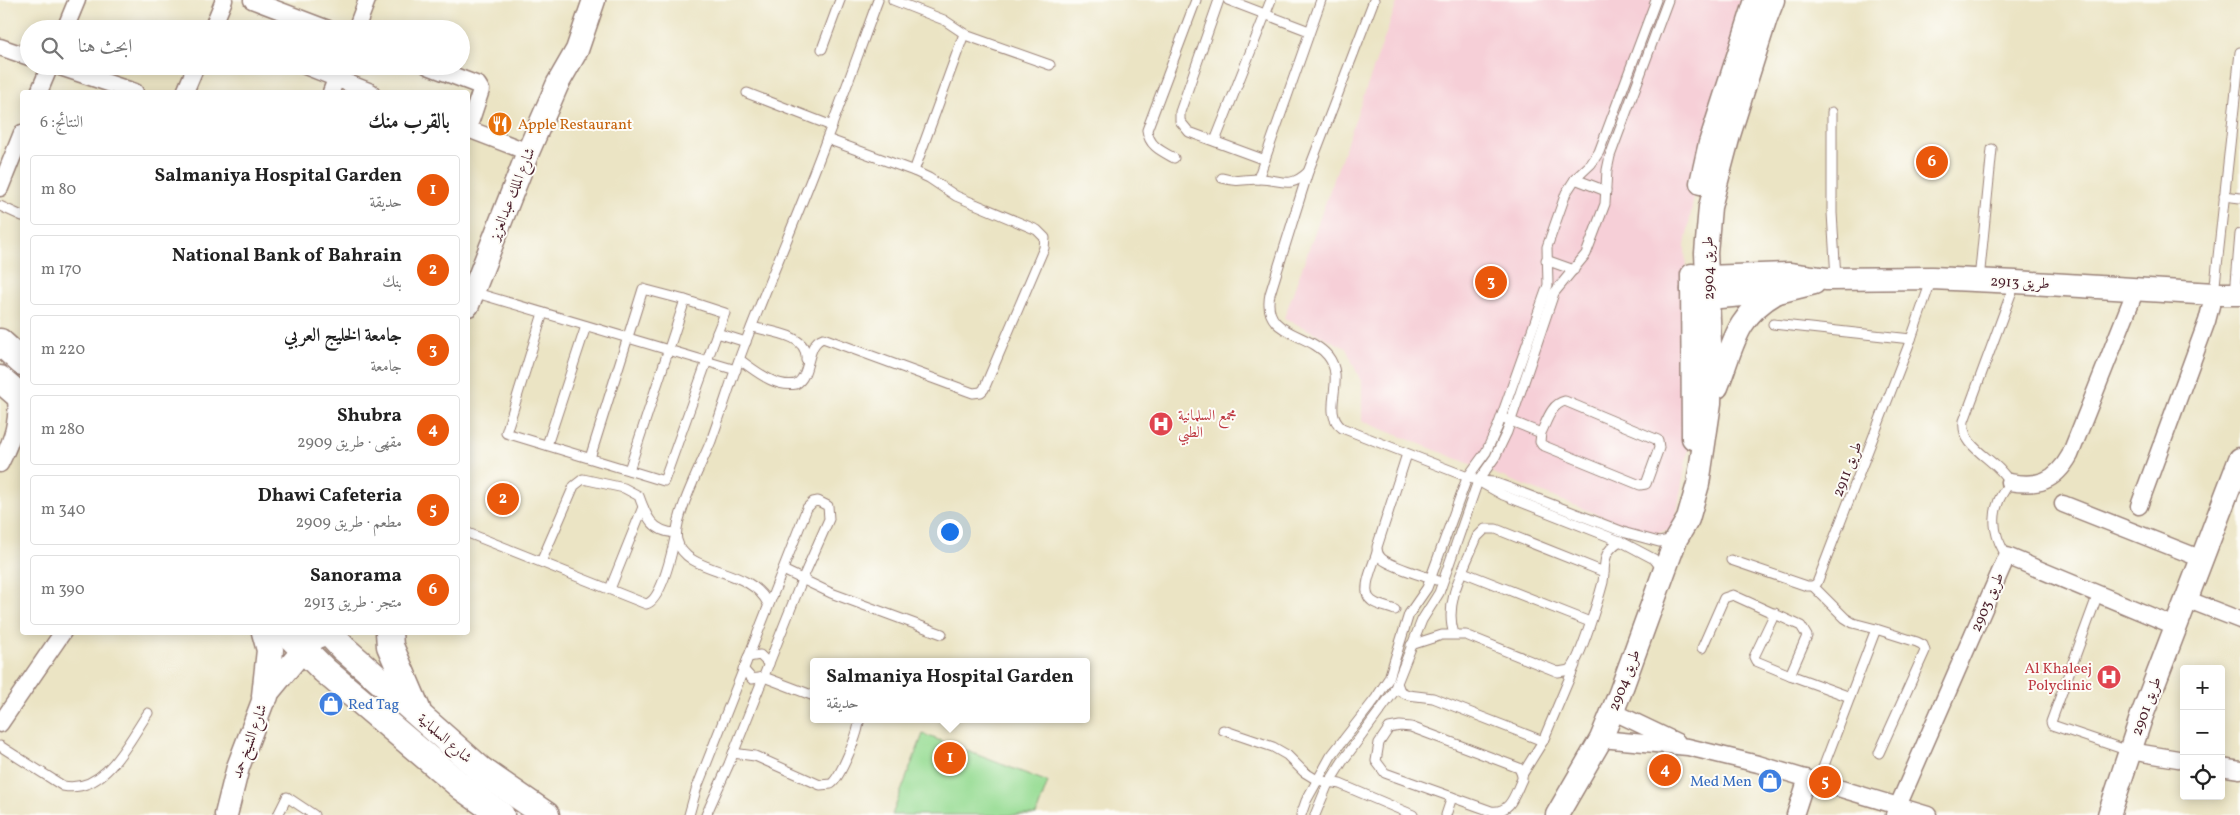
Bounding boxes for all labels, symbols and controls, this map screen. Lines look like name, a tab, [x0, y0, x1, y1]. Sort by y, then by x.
search box	[20, 20, 470, 75]
icon: search	[38, 34, 66, 62]
text: ابحث هنا	[78, 34, 132, 60]
text: بالقرب منك	[368, 108, 450, 137]
restaurant icon: Apple Restaurant	[487, 111, 513, 137]
text: النتائج: 6	[40, 112, 83, 134]
place label: Apple Restaurant	[518, 115, 632, 136]
pin: 6	[1916, 143, 1948, 181]
street label: شارع الملك عبدالعزيز	[484, 145, 543, 246]
text: Salmaniya Hospital Garden	[155, 163, 402, 189]
text: 80 m	[41, 179, 76, 201]
text: 1	[430, 179, 436, 201]
text: حديقة	[370, 192, 402, 214]
street label: طريق 2904	[1698, 236, 1721, 300]
text: National Bank of Bahrain	[172, 243, 402, 269]
text: 170 m	[41, 259, 81, 281]
text: 2	[429, 259, 437, 281]
pin: 3	[1475, 263, 1507, 301]
street label: طريق 2913	[1990, 271, 2050, 296]
text: بنك	[382, 272, 402, 294]
text: جامعة الخليج العربي	[284, 323, 402, 349]
text: 220 m	[41, 339, 85, 361]
text: 3	[429, 339, 437, 361]
text: جامعة	[370, 356, 402, 378]
text: Shubra	[337, 403, 402, 429]
place label: مجمع السلمانية الطبي	[1178, 406, 1237, 446]
hospital icon: مجمع السلمانية الطبي	[1148, 411, 1174, 437]
text: 280 m	[41, 419, 85, 441]
text: 4	[428, 419, 438, 441]
text: مقهى · طريق 2909	[297, 432, 402, 454]
street label: طريق 2911	[1828, 439, 1869, 500]
pin: 2	[487, 480, 519, 518]
text: Dhawi Cafeteria	[258, 483, 402, 509]
text: 340 m	[41, 499, 85, 521]
text: 5	[429, 499, 437, 521]
text: مطعم · طريق 2909	[296, 512, 402, 534]
your location	[937, 519, 963, 545]
text: Sanorama	[310, 563, 402, 589]
street label: طريق 2903	[1966, 570, 2010, 636]
text: 390 m	[41, 579, 85, 601]
text: 6	[429, 579, 437, 601]
text: متجر · طريق 2913	[303, 592, 402, 614]
street label: طريق 2904	[1604, 647, 1647, 714]
popup	[810, 658, 1090, 723]
place label: Al Khaleej Polyclinic	[2024, 659, 2092, 697]
text: Salmaniya Hospital Garden	[826, 664, 1074, 690]
hospital icon: Al Khaleej Polyclinic	[2096, 664, 2122, 690]
map controls	[2180, 665, 2225, 800]
button: +	[2180, 665, 2225, 710]
street label: طريق 2901	[2127, 674, 2168, 739]
shop icon: Red Tag	[318, 691, 344, 717]
text: حديقة	[826, 693, 859, 715]
place label: Red Tag	[348, 695, 399, 716]
street label: شارع الشيخ حمد	[227, 701, 275, 782]
street label: شارع السلمانية	[411, 709, 476, 770]
button: −	[2180, 710, 2225, 755]
pin: 1	[934, 739, 966, 777]
pin: 4	[1649, 751, 1681, 789]
button: locate	[2180, 755, 2225, 800]
pin: 5	[1809, 763, 1841, 801]
shop icon: Med Men	[1757, 768, 1783, 794]
place label: Med Men	[1690, 772, 1752, 793]

